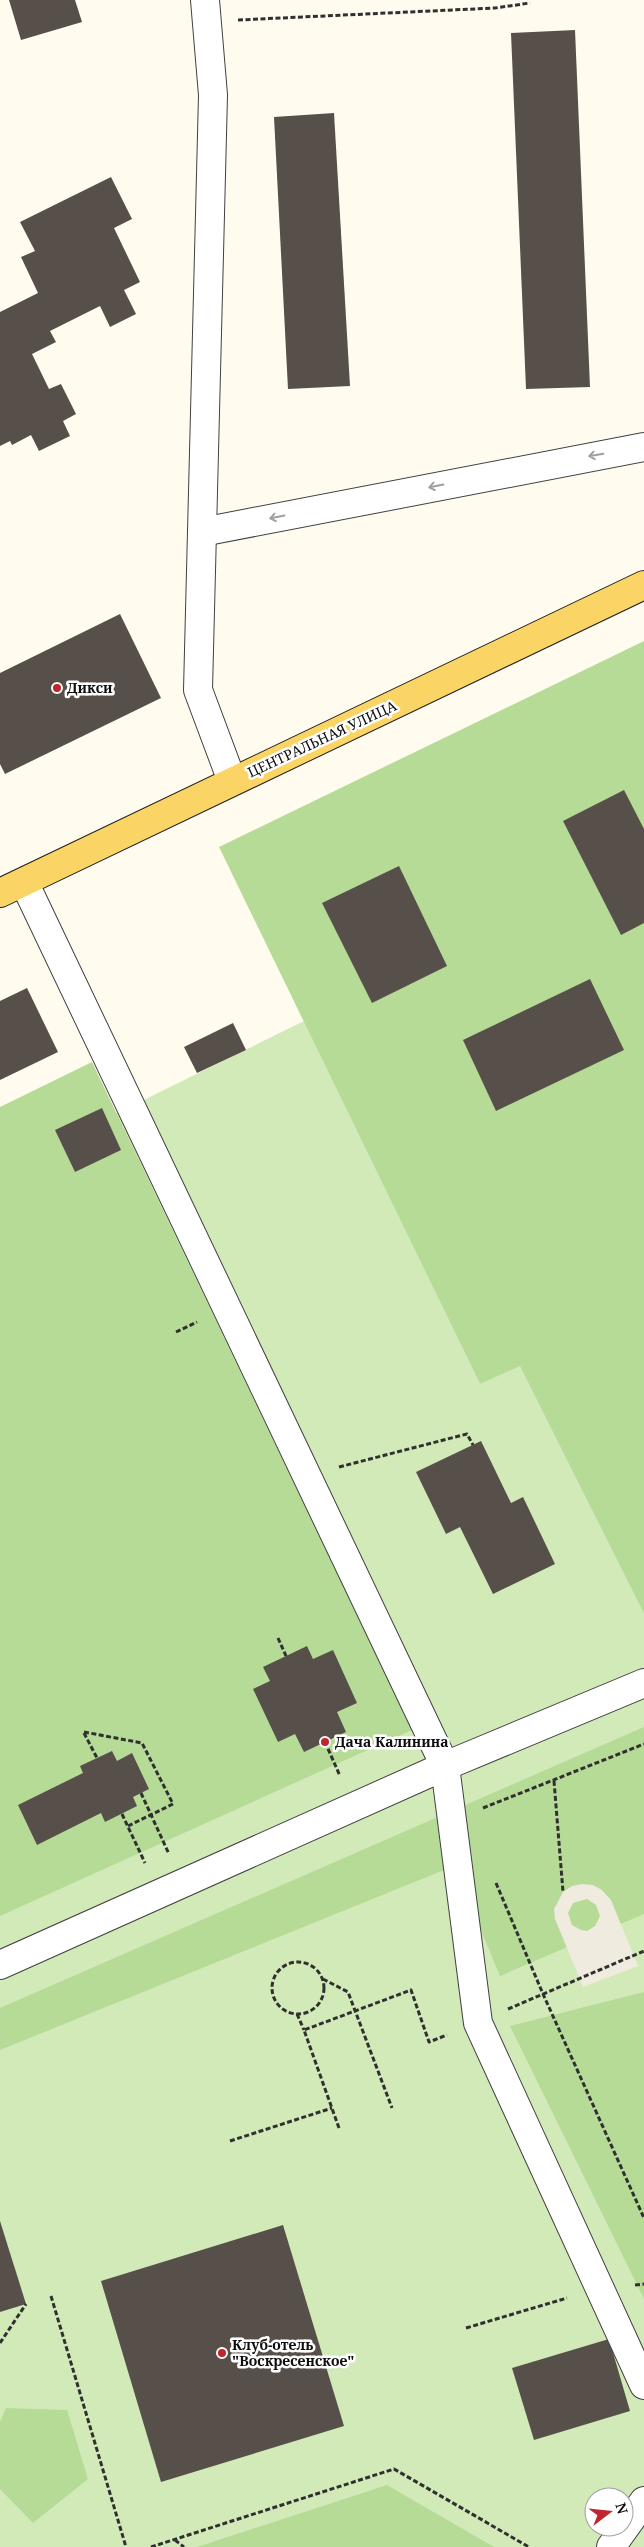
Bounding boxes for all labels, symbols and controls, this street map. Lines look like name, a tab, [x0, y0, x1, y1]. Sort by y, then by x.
one-way arrow	[588, 451, 604, 461]
one-way arrow	[429, 482, 445, 491]
one-way arrow	[269, 513, 285, 522]
place label: Дикси	[67, 678, 113, 697]
marker: Дикси	[51, 682, 63, 694]
street label: ЦЕНТРАЛЬНАЯ УЛИЦА	[244, 696, 400, 781]
place label: Дача Калинина	[335, 1732, 448, 1751]
marker: Дача Калинина	[319, 1736, 331, 1748]
place label: Клуб-отель "Воскресенское"	[232, 2335, 354, 2370]
marker: Клуб-отель "Воскресенское"	[216, 2347, 228, 2359]
north arrow	[584, 2487, 634, 2537]
text: N	[611, 2500, 633, 2516]

